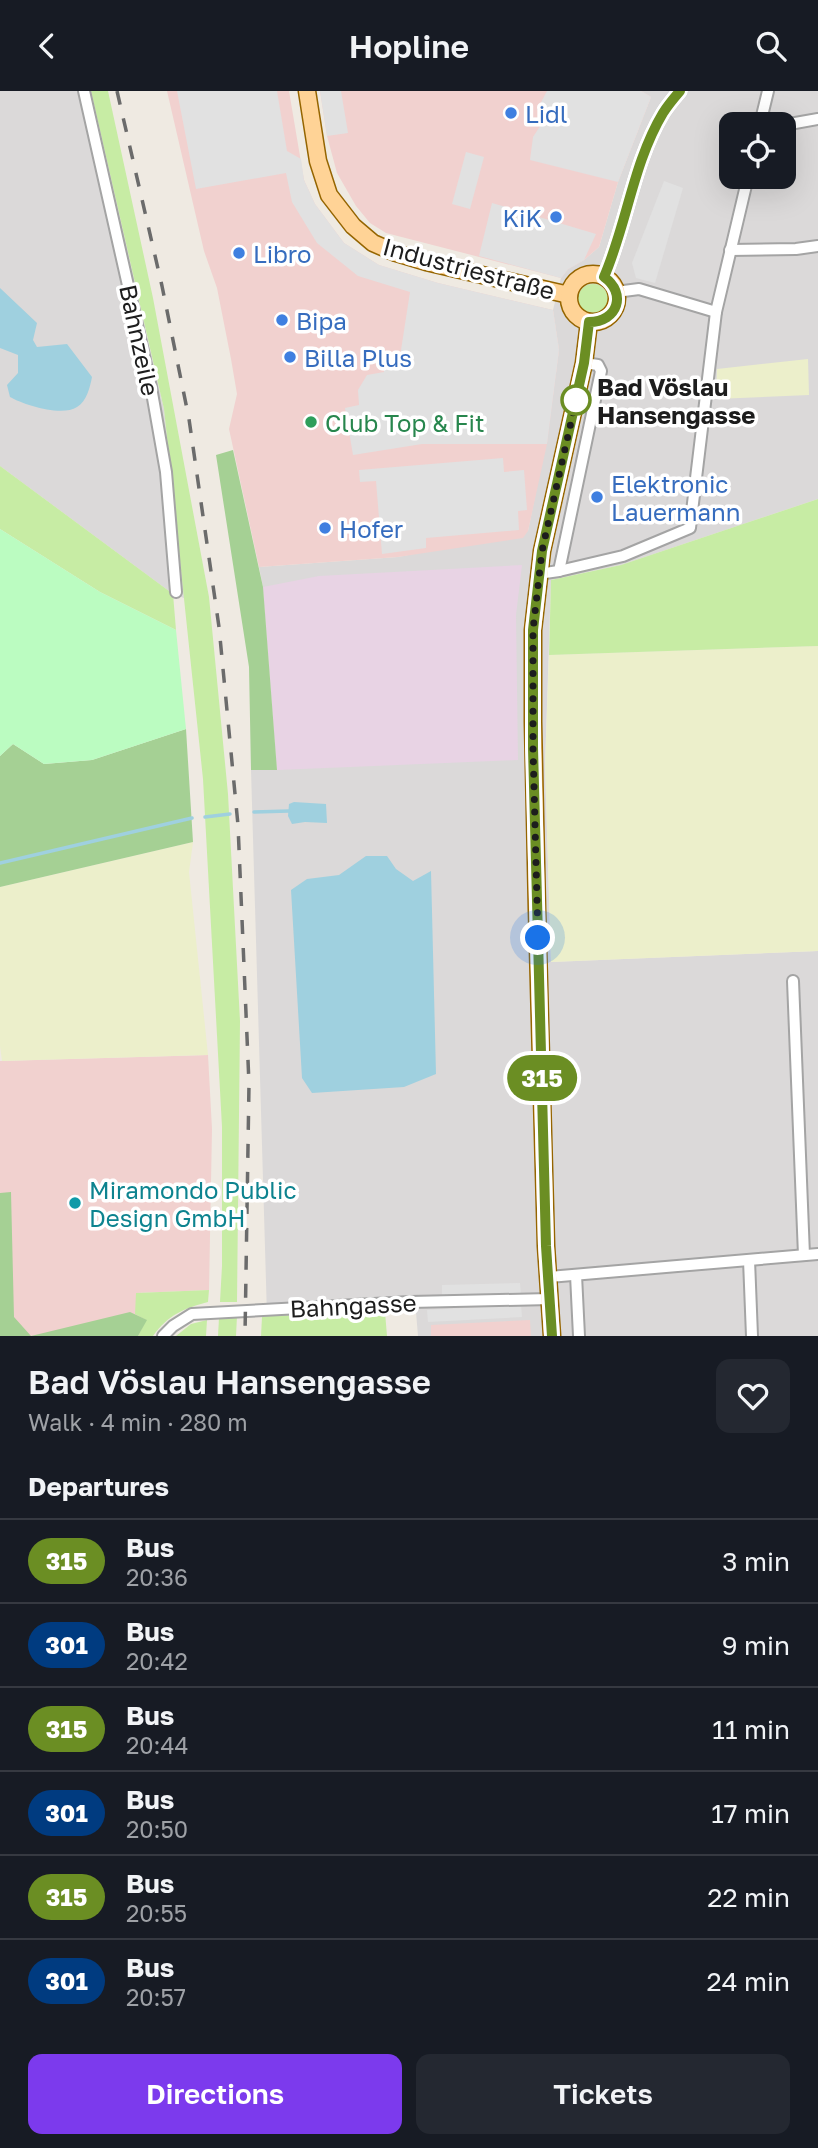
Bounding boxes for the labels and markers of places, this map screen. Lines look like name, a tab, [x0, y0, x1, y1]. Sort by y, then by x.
place label: Lidl	[525, 99, 568, 128]
marker: Lidl	[503, 105, 519, 121]
place label: KiK	[502, 203, 542, 232]
marker: KiK	[548, 209, 564, 225]
place label: Libro	[253, 239, 311, 268]
marker: Libro	[231, 245, 247, 261]
place label: Bipa	[296, 306, 347, 335]
marker: Bipa	[274, 312, 290, 328]
place label: Billa Plus	[304, 343, 412, 372]
marker: Billa Plus	[282, 349, 298, 365]
place label: Bad Vöslau Hansengasse	[597, 372, 756, 429]
marker: Bad Vöslau Hansengasse	[561, 385, 591, 415]
place label: Club Top & Fit	[325, 408, 485, 437]
marker: Club Top & Fit	[303, 414, 319, 430]
place label: Elektronic Lauermann	[611, 469, 741, 526]
marker: Elektronic Lauermann	[589, 489, 605, 505]
place label: Hofer	[339, 514, 403, 543]
marker: Hofer	[317, 520, 333, 536]
place label: Miramondo Public Design GmbH	[89, 1175, 297, 1232]
marker: Miramondo Public Design GmbH	[67, 1195, 83, 1211]

